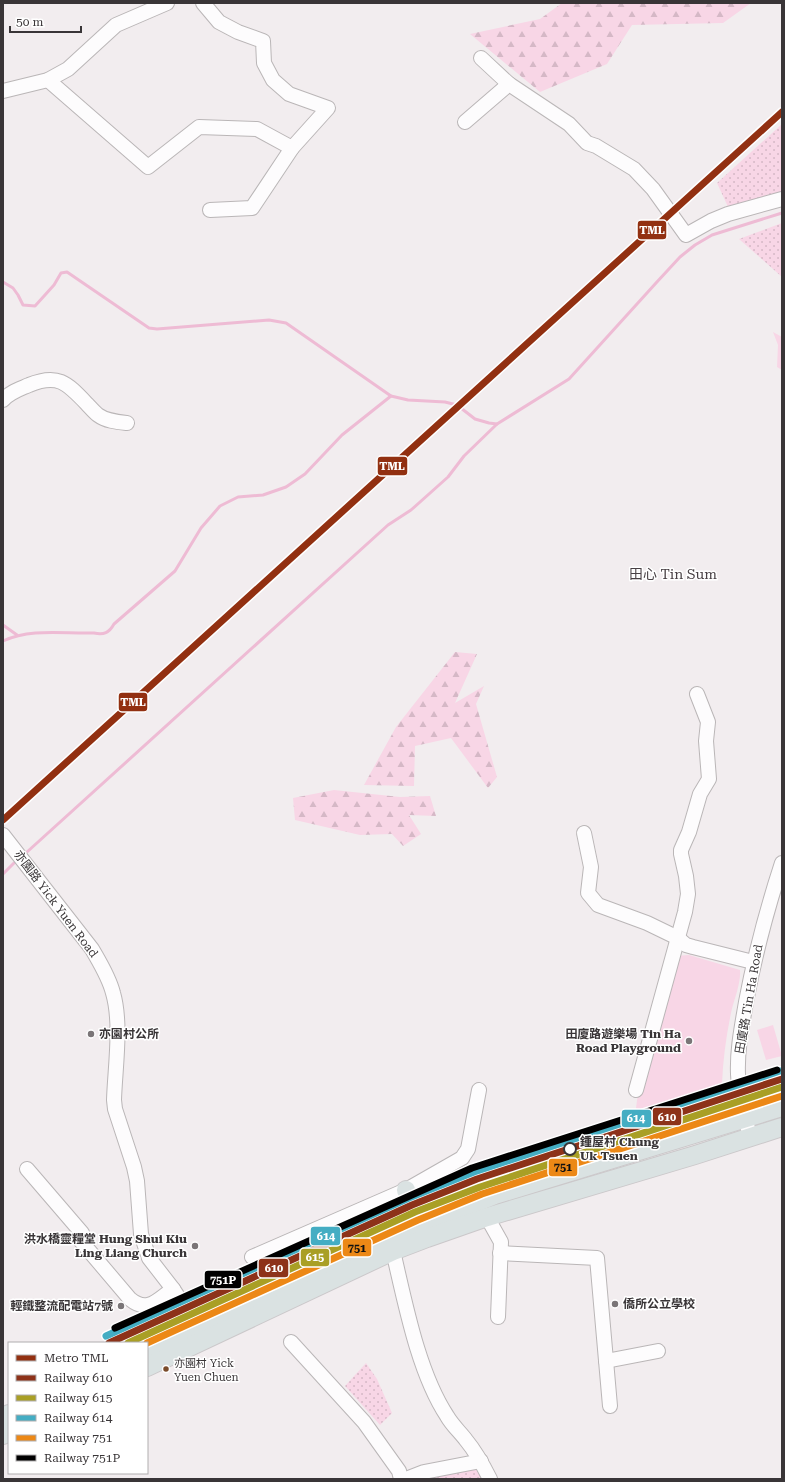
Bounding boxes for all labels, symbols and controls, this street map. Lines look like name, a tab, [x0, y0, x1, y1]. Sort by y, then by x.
scale bar	[10, 8, 81, 34]
text: 50 m	[16, 15, 43, 29]
line badge: TML	[637, 220, 667, 240]
text: TML	[639, 224, 665, 237]
line badge: TML	[377, 456, 408, 476]
text: TML	[379, 460, 405, 473]
district label: 田心 Tin Sum	[629, 566, 717, 582]
line badge: TML	[118, 692, 148, 712]
text: TML	[120, 696, 146, 709]
street label: 亦園路 Yick Yuen Road	[11, 848, 101, 961]
street label: 田廈路 Tin Ha Road	[733, 943, 766, 1055]
place label: 亦園村公所	[99, 1027, 159, 1041]
place label: 田廈路遊樂場 Tin Ha Road Playground	[565, 1027, 681, 1055]
marker: 亦園村公所	[86, 1029, 96, 1039]
marker: 田廈路遊樂場 Tin Ha Road Playground	[684, 1036, 694, 1046]
line badge: 610	[652, 1107, 682, 1126]
line badge: 614	[621, 1109, 652, 1128]
text: 610	[658, 1111, 676, 1124]
text: 614	[627, 1112, 646, 1125]
place label: 鍾屋村 Chung Uk Tsuen	[580, 1135, 659, 1163]
marker: 鍾屋村 Chung Uk Tsuen	[563, 1142, 577, 1156]
line badge: 751	[548, 1158, 578, 1177]
text: 751	[554, 1161, 572, 1174]
line badge: 614	[310, 1226, 341, 1246]
text: 614	[317, 1230, 336, 1243]
place label: 洪水橋靈糧堂 Hung Shui Kiu Ling Liang Church	[24, 1232, 187, 1260]
line badge: 751	[342, 1238, 372, 1257]
marker: 洪水橋靈糧堂 Hung Shui Kiu Ling Liang Church	[190, 1241, 200, 1251]
text: 751	[348, 1242, 366, 1255]
line badge: 615	[300, 1248, 330, 1267]
text: 615	[306, 1251, 324, 1264]
line badge: 610	[258, 1258, 289, 1278]
text: 610	[265, 1262, 283, 1275]
line badge: 751P	[204, 1270, 242, 1289]
text: 751P	[210, 1274, 236, 1287]
place label: 僑所公立學校	[623, 1297, 695, 1311]
place label: 輕鐵整流配電站7號	[10, 1299, 113, 1313]
marker: 僑所公立學校	[610, 1299, 620, 1309]
marker: 輕鐵整流配電站7號	[116, 1301, 126, 1311]
legend	[8, 1342, 148, 1474]
text: Metro TML	[44, 1351, 109, 1365]
place label: 亦園村 Yick Yuen Chuen	[174, 1357, 239, 1384]
marker: 亦園村 Yick Yuen Chuen	[161, 1364, 171, 1374]
text: Railway 610	[44, 1371, 113, 1385]
text: Railway 615	[44, 1391, 113, 1405]
text: Railway 614	[44, 1411, 113, 1425]
text: Railway 751	[44, 1431, 113, 1445]
text: Railway 751P	[44, 1451, 120, 1465]

